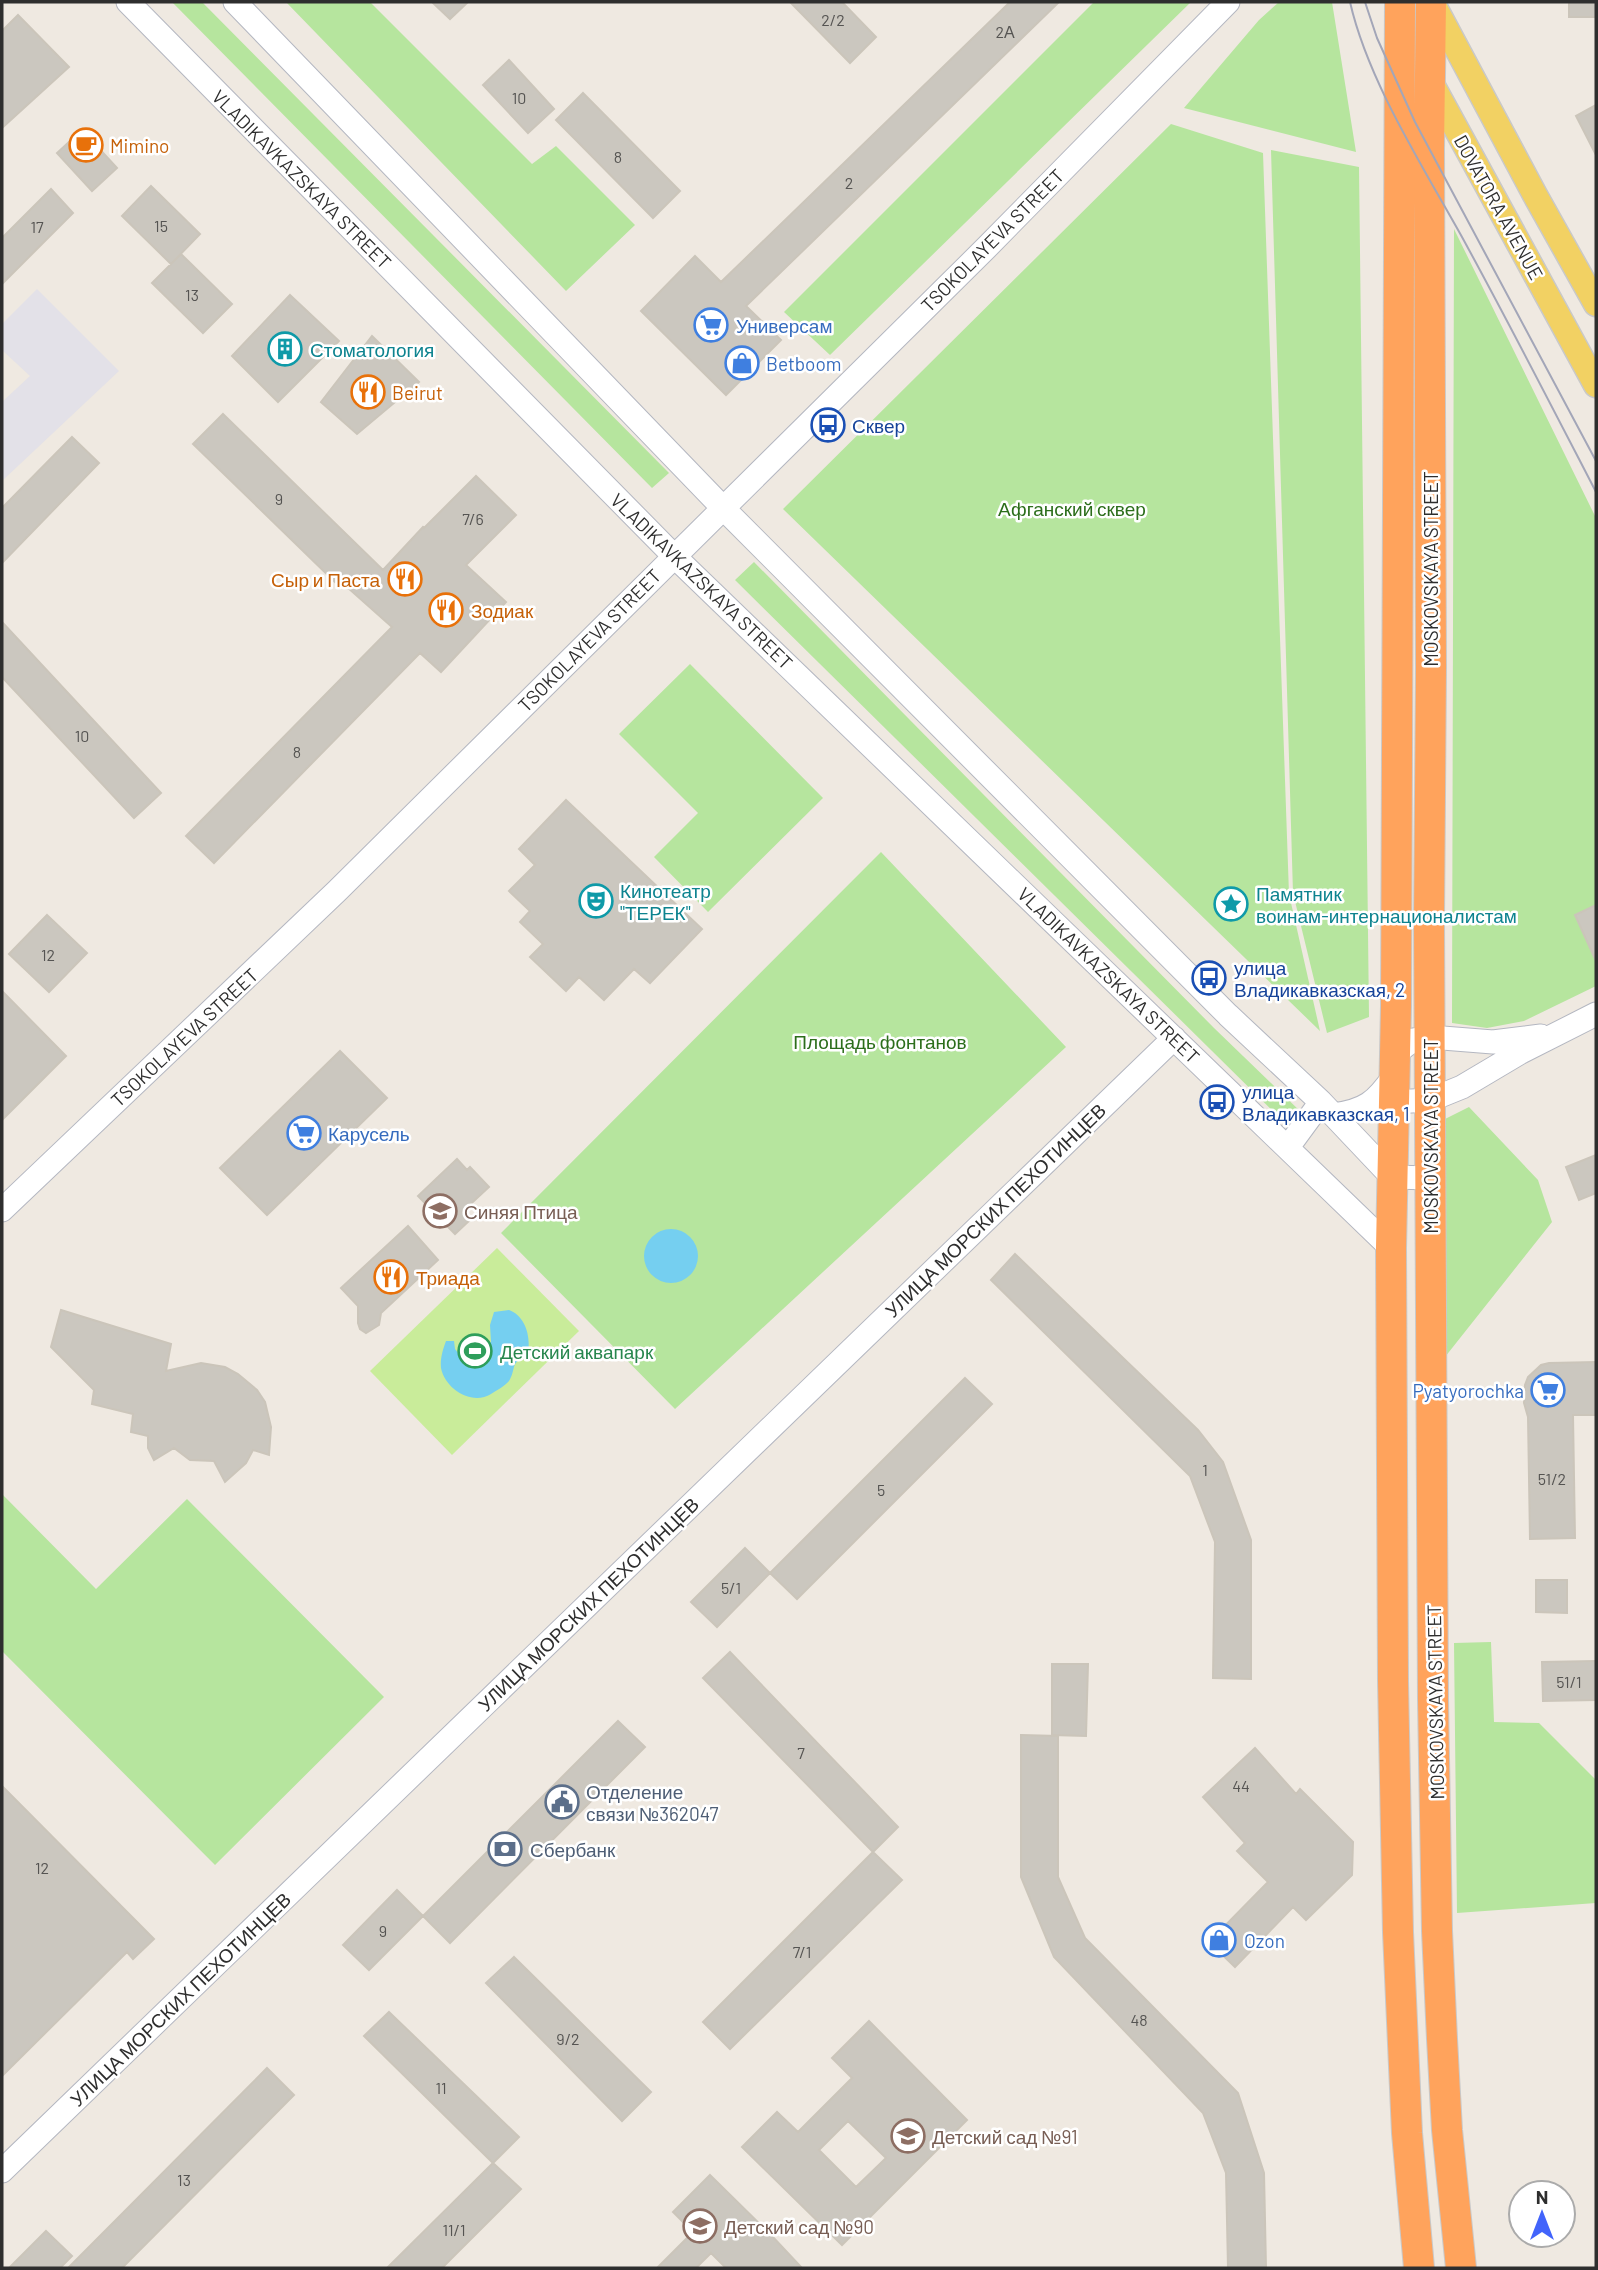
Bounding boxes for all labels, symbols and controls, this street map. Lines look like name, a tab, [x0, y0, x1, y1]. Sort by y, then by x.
house number: 2/2	[821, 10, 845, 29]
house number: 2А	[995, 22, 1015, 41]
street label: VLADIKAVKAZSKAYA STREET	[208, 85, 396, 273]
house number: 10	[512, 88, 526, 107]
cafe icon: Mimino	[67, 126, 105, 164]
street label: DOVATORA AVENUE	[1450, 130, 1548, 284]
place label: Mimino	[110, 134, 169, 157]
house number: 8	[614, 147, 622, 166]
street label: TSOKOLAYEVA STREET	[916, 164, 1068, 316]
house number: 2	[845, 173, 853, 192]
house number: 15	[154, 216, 168, 235]
house number: 17	[30, 217, 44, 236]
house number: 13	[185, 285, 199, 304]
supermarket icon: Универсам	[692, 306, 730, 344]
place label: Универсам	[736, 314, 832, 337]
building icon: Стоматология	[266, 330, 304, 368]
place label: Стоматология	[310, 338, 434, 361]
shop icon: Betboom	[723, 344, 761, 382]
place label: Betboom	[766, 352, 842, 375]
restaurant icon: Beirut	[349, 373, 387, 411]
place label: Beirut	[392, 381, 443, 404]
bus stop icon: Сквер	[809, 406, 847, 444]
place label: Сквер	[852, 414, 905, 437]
street label: MOSKOVSKAYA STREET	[1419, 471, 1442, 667]
street label: VLADIKAVKAZSKAYA STREET	[606, 488, 798, 674]
house number: 9	[275, 489, 283, 508]
park label: Афганский сквер	[998, 497, 1146, 520]
house number: 7/6	[462, 509, 484, 528]
restaurant icon: Сыр и Паста	[386, 560, 424, 598]
street label: TSOKOLAYEVA STREET	[513, 564, 665, 716]
place label: Сыр и Паста	[271, 568, 380, 591]
restaurant icon: Зодиак	[427, 591, 465, 629]
place label: Зодиак	[471, 599, 534, 622]
house number: 10	[75, 726, 89, 745]
house number: 8	[293, 742, 301, 761]
place label: Кинотеатр "ТЕРЕК"	[620, 879, 711, 924]
theatre icon: Кинотеатр "ТЕРЕК"	[577, 882, 615, 920]
street label: VLADIKAVKAZSKAYA STREET	[1013, 882, 1205, 1068]
place label: Памятник воинам-интернационалистам	[1256, 882, 1517, 927]
place icon: Памятник воинам-интернационалистам	[1212, 885, 1250, 923]
house number: 12	[41, 945, 55, 964]
place label: улица Владикавказская, 2	[1234, 956, 1405, 1001]
bus stop icon: улица Владикавказская, 2	[1190, 959, 1228, 997]
street label: TSOKOLAYEVA STREET	[106, 963, 262, 1111]
park label: Площадь фонтанов	[793, 1030, 967, 1053]
street label: MOSKOVSKAYA STREET	[1419, 1038, 1442, 1234]
place label: улица Владикавказская, 1	[1242, 1080, 1410, 1125]
bus stop icon: улица Владикавказская, 1	[1198, 1083, 1236, 1121]
street label: УЛИЦА МОРСКИХ ПЕХОТИНЦЕВ	[880, 1098, 1110, 1322]
supermarket icon: Карусель	[285, 1114, 323, 1152]
place label: Карусель	[328, 1122, 410, 1145]
school or university icon: Синяя Птица	[421, 1192, 459, 1230]
place label: Синяя Птица	[464, 1200, 578, 1223]
restaurant icon: Триада	[372, 1258, 410, 1296]
place label: Триада	[416, 1266, 480, 1289]
sports icon: Детский аквапарк	[456, 1332, 494, 1370]
place label: Детский аквапарк	[500, 1340, 654, 1363]
supermarket icon: Pyatyorochka	[1529, 1371, 1567, 1409]
place label: Pyatyorochka	[1413, 1379, 1524, 1402]
house number: 1	[1202, 1460, 1208, 1479]
house number: 51/2	[1538, 1469, 1566, 1488]
house number: 5	[877, 1480, 885, 1499]
street label: УЛИЦА МОРСКИХ ПЕХОТИНЦЕВ	[473, 1492, 703, 1716]
house number: 5/1	[721, 1578, 741, 1597]
street label: MOSKOVSKAYA STREET	[1422, 1604, 1448, 1800]
house number: 51/1	[1556, 1672, 1582, 1691]
house number: 7	[797, 1743, 805, 1762]
house number: 44	[1232, 1776, 1250, 1795]
place label: Отделение связи №362047	[586, 1780, 719, 1825]
public building icon: Отделение связи №362047	[543, 1783, 581, 1821]
bank icon: Сбербанк	[486, 1830, 524, 1868]
place label: Сбербанк	[530, 1838, 616, 1861]
house number: 12	[35, 1858, 49, 1877]
street label: УЛИЦА МОРСКИХ ПЕХОТИНЦЕВ	[65, 1887, 295, 2111]
house number: 9	[379, 1921, 387, 1940]
shop icon: Ozon	[1200, 1921, 1238, 1959]
place label: Ozon	[1244, 1929, 1285, 1952]
house number: 7/1	[793, 1942, 811, 1961]
house number: 48	[1130, 2010, 1148, 2029]
house number: 9/2	[556, 2029, 580, 2048]
house number: 11	[435, 2078, 447, 2097]
school or university icon: Детский сад №91	[889, 2117, 927, 2155]
place label: Детский сад №91	[932, 2125, 1078, 2148]
house number: 13	[177, 2170, 191, 2189]
north arrow	[1507, 2179, 1577, 2249]
text: N	[1536, 2185, 1548, 2208]
school or university icon: Детский сад №90	[681, 2207, 719, 2245]
place label: Детский сад №90	[724, 2215, 874, 2238]
house number: 11/1	[442, 2220, 466, 2239]

